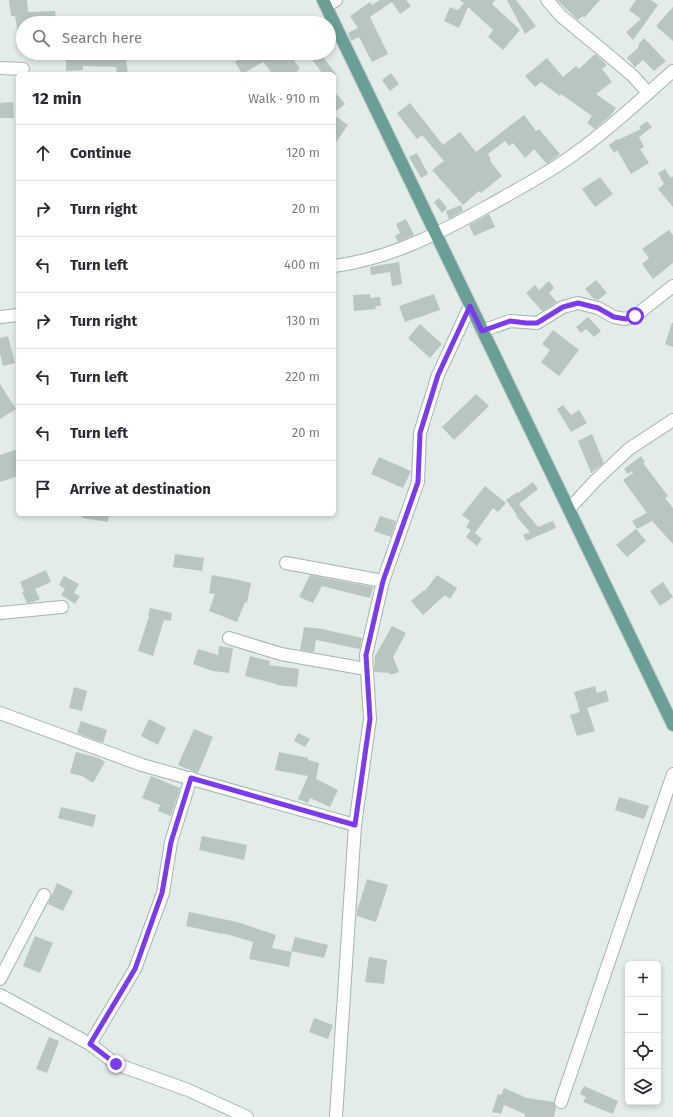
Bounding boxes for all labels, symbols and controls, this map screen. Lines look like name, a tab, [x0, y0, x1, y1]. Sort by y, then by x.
search box	[16, 16, 336, 60]
icon: search	[30, 27, 52, 49]
text: Search here	[62, 29, 142, 47]
text: 12 min	[32, 88, 82, 109]
text: Walk · 910 m	[248, 91, 320, 106]
icon: ahead	[32, 142, 54, 164]
text: Continue	[70, 144, 131, 162]
text: 120 m	[286, 145, 320, 160]
icon: right	[32, 198, 54, 220]
text: Turn right	[70, 200, 137, 218]
text: 20 m	[292, 201, 320, 216]
icon: left	[32, 254, 54, 276]
text: Turn left	[70, 256, 128, 274]
text: 400 m	[284, 257, 320, 272]
route start	[626, 307, 644, 325]
icon: right	[32, 310, 54, 332]
text: Turn right	[70, 312, 137, 330]
text: 130 m	[286, 313, 320, 328]
icon: left	[32, 366, 54, 388]
text: Turn left	[70, 368, 128, 386]
text: 220 m	[285, 369, 320, 384]
icon: left	[32, 422, 54, 444]
text: Turn left	[70, 424, 128, 442]
text: 20 m	[292, 425, 320, 440]
icon: arrive	[32, 478, 54, 500]
text: Arrive at destination	[70, 480, 211, 498]
map controls	[625, 961, 661, 1105]
button: +	[625, 961, 661, 997]
button: −	[625, 997, 661, 1033]
button: locate	[625, 1033, 661, 1069]
route end	[107, 1055, 125, 1073]
button: layers	[625, 1069, 661, 1105]

